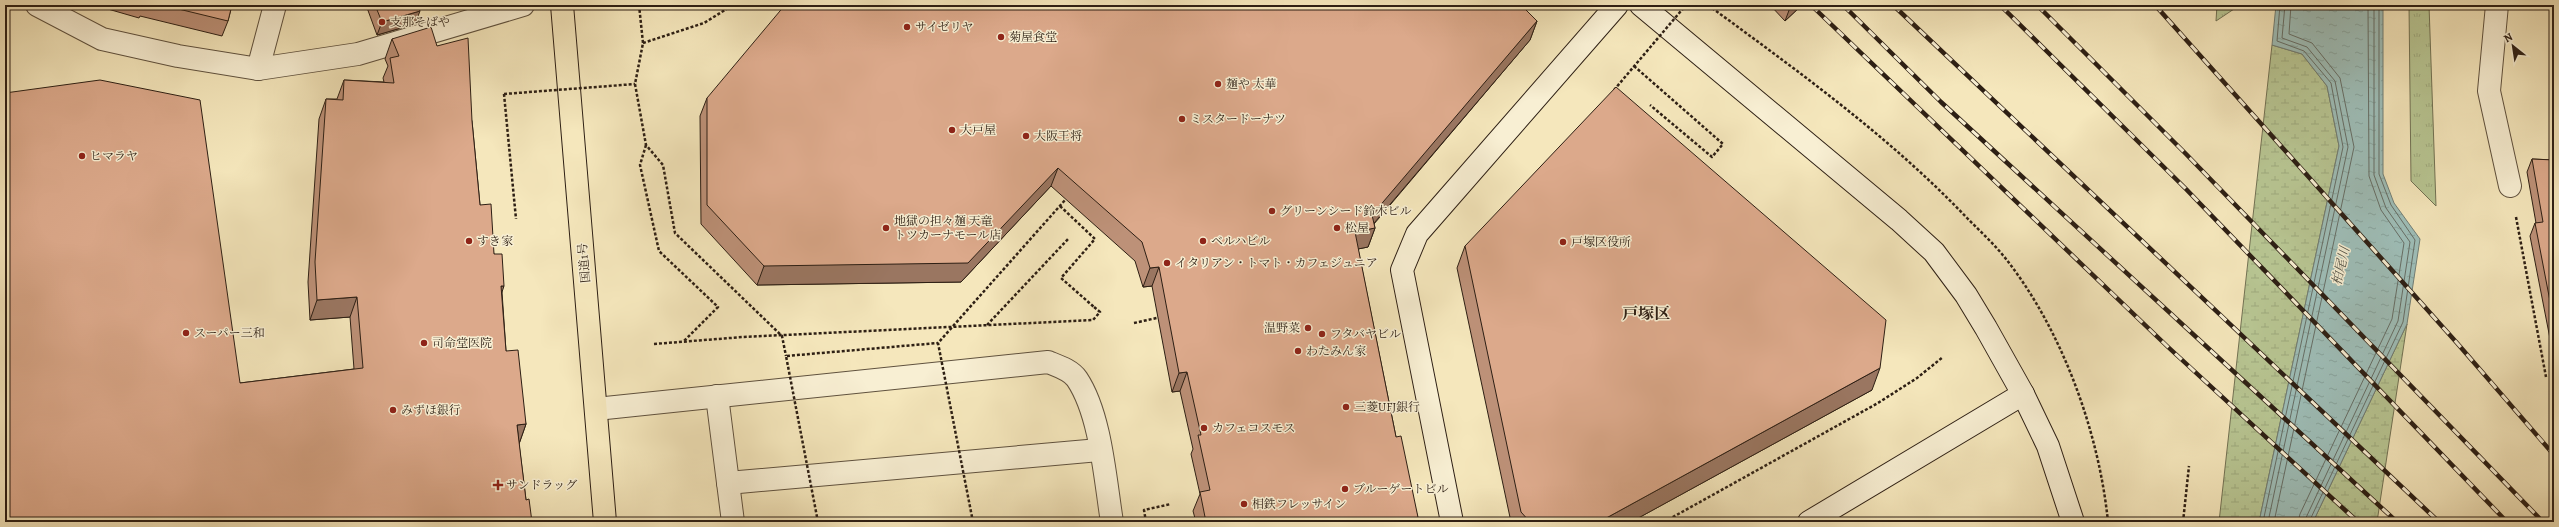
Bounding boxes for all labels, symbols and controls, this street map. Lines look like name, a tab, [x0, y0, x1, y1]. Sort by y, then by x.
place label: 支那そばや	[390, 14, 450, 30]
marker: 支那そばや	[377, 17, 387, 27]
place label: サイゼリヤ	[915, 19, 974, 35]
marker: サイゼリヤ	[902, 22, 912, 32]
north arrow	[2493, 26, 2533, 66]
place label: 菊屋食堂	[1009, 29, 1057, 45]
text: N	[2501, 29, 2515, 46]
marker: 菊屋食堂	[996, 32, 1006, 42]
place label: 麺や 太華	[1226, 76, 1276, 92]
marker: 麺や 太華	[1213, 79, 1223, 89]
place label: ミスタードーナツ	[1190, 111, 1286, 127]
marker: ミスタードーナツ	[1177, 114, 1187, 124]
place label: 大戸屋	[960, 122, 996, 138]
marker: 大戸屋	[947, 125, 957, 135]
place label: 大阪王将	[1034, 128, 1082, 144]
marker: 大阪王将	[1021, 131, 1031, 141]
place label: ヒマラヤ	[90, 148, 138, 164]
marker: ヒマラヤ	[77, 151, 87, 161]
place label: グリーンシード鈴木ビル	[1280, 203, 1411, 219]
marker: グリーンシード鈴木ビル	[1267, 206, 1277, 216]
place label: 地獄の担々麺 天竜 トツカーナモール店	[894, 213, 1001, 243]
place label: 松屋	[1345, 220, 1369, 236]
marker: 地獄の担々麺 天竜 トツカーナモール店	[881, 223, 891, 233]
marker: 松屋	[1332, 223, 1342, 233]
place label: すき家	[477, 233, 513, 249]
place label: ベルハビル	[1211, 233, 1270, 249]
place label: 戸塚区役所	[1571, 234, 1631, 250]
marker: すき家	[464, 236, 474, 246]
marker: ベルハビル	[1198, 236, 1208, 246]
marker: 戸塚区役所	[1558, 237, 1568, 247]
street label: 国道1号	[574, 242, 594, 284]
water label: 柏尾川	[2328, 243, 2354, 287]
place label: イタリアン・トマト・カフェジュニア	[1175, 255, 1378, 271]
marker: イタリアン・トマト・カフェジュニア	[1162, 258, 1172, 268]
district label: 戸塚区	[1622, 303, 1670, 325]
place label: 温野菜	[1264, 320, 1300, 336]
marker: 温野菜	[1303, 323, 1313, 333]
place label: スーパー三和	[194, 325, 265, 341]
place label: フタバヤビル	[1330, 326, 1401, 342]
marker: スーパー三和	[181, 328, 191, 338]
marker: フタバヤビル	[1317, 329, 1327, 339]
place label: 司命堂医院	[432, 335, 492, 351]
marker: 司命堂医院	[419, 338, 429, 348]
place label: わたみん家	[1306, 343, 1366, 359]
marker: わたみん家	[1293, 346, 1303, 356]
place label: 三菱UFJ銀行	[1354, 399, 1420, 415]
place label: みずほ銀行	[401, 402, 461, 418]
marker: 三菱UFJ銀行	[1341, 402, 1351, 412]
marker: みずほ銀行	[388, 405, 398, 415]
place label: カフェコスモス	[1212, 420, 1295, 436]
marker: カフェコスモス	[1199, 423, 1209, 433]
place label: サンドラッグ	[506, 477, 577, 493]
marker: サンドラッグ	[493, 480, 503, 490]
place label: ブルーゲートビル	[1353, 481, 1449, 497]
marker: ブルーゲートビル	[1340, 484, 1350, 494]
place label: 相鉄フレッサイン	[1252, 496, 1347, 512]
marker: 相鉄フレッサイン	[1239, 499, 1249, 509]

